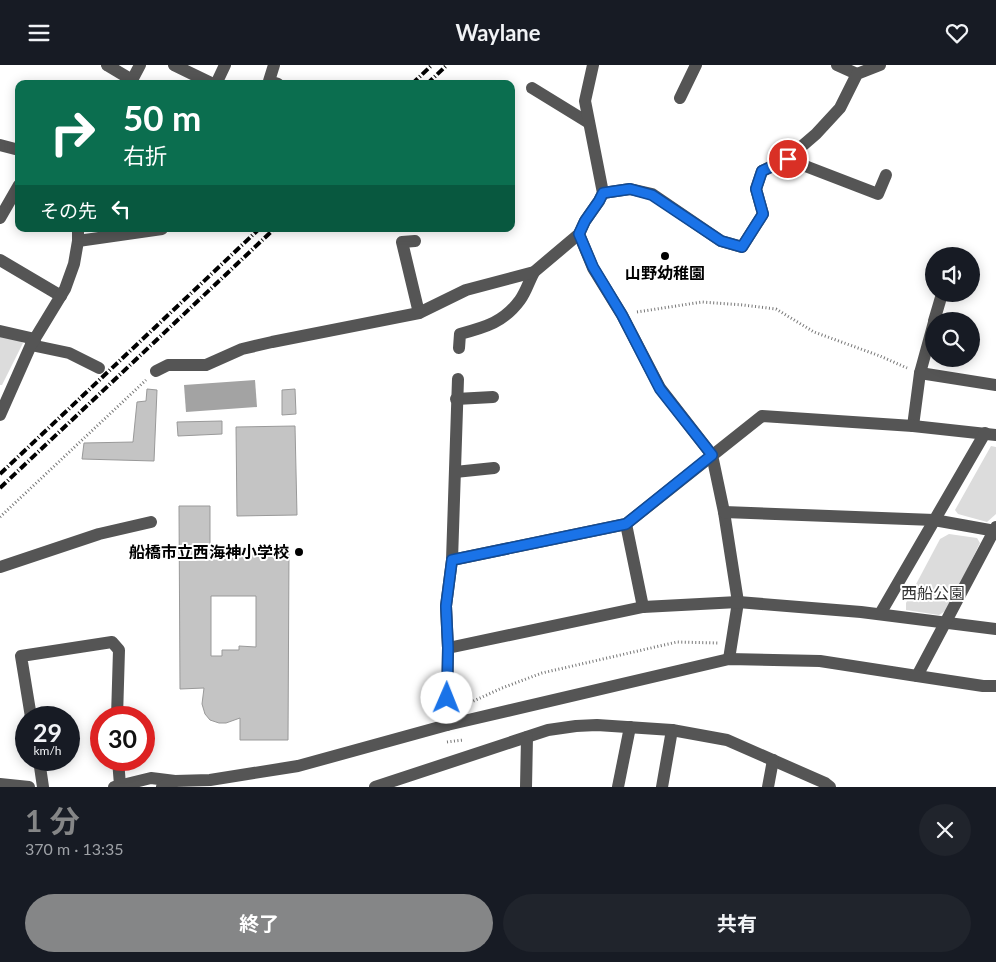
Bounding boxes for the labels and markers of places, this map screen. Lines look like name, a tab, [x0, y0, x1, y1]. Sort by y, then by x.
pin	[767, 138, 809, 180]
marker: 山野幼稚園	[659, 250, 671, 262]
place label: 山野幼稚園	[625, 263, 705, 282]
place label: 船橋市立西海神小学校	[129, 542, 289, 561]
marker: 船橋市立西海神小学校	[293, 546, 305, 558]

